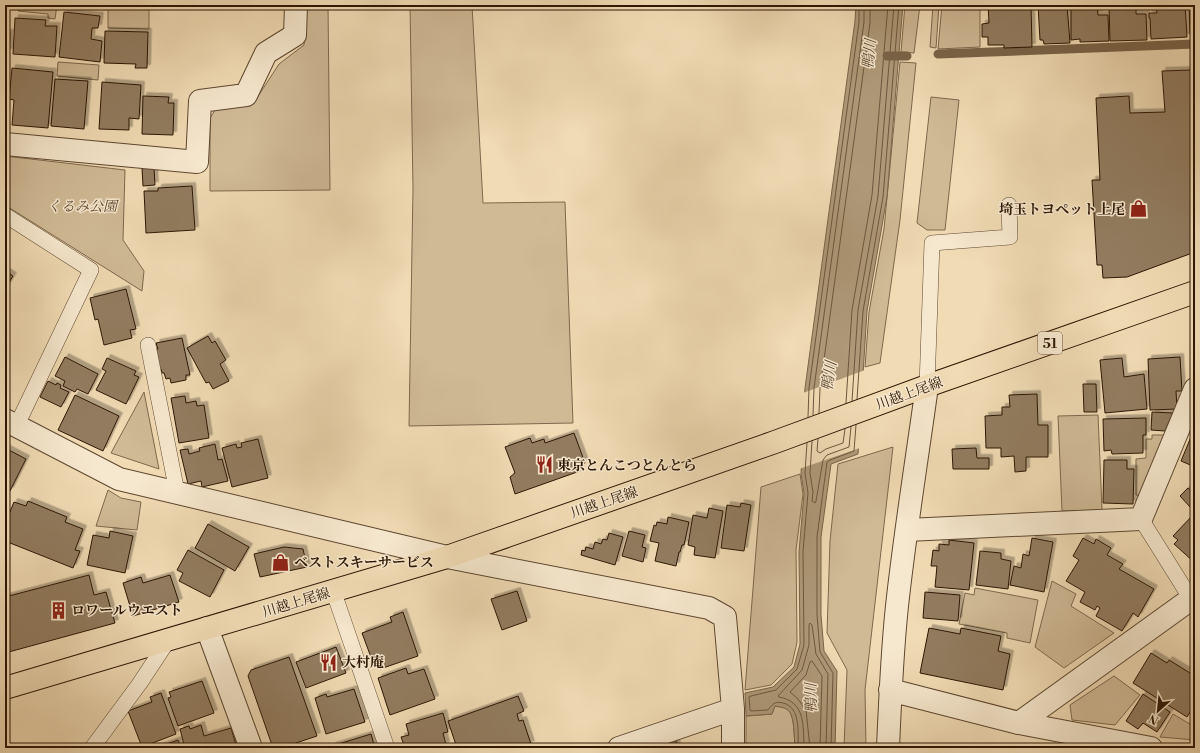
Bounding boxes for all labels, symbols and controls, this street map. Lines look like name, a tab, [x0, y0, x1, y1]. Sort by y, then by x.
water label: 鴨川	[858, 36, 881, 70]
park label: くるみ公園	[47, 198, 119, 216]
shop icon: 埼玉トヨペット上尾	[1128, 199, 1148, 219]
place label: 埼玉トヨペット上尾	[999, 201, 1125, 219]
road number: 51	[1038, 332, 1062, 354]
water label: 鴨川	[818, 358, 841, 392]
street label: 川越上尾線	[873, 374, 945, 414]
restaurant icon: 東京とんこつとんとら	[534, 455, 554, 475]
place label: 東京とんこつとんとら	[557, 457, 697, 475]
street label: 川越上尾線	[568, 483, 640, 523]
shop icon: ベストスキーサービス	[271, 552, 291, 572]
place label: ベストスキーサービス	[294, 554, 434, 572]
street label: 川越上尾線	[260, 584, 332, 622]
building icon: ロワールウエスト	[48, 600, 68, 620]
place label: ロワールウエスト	[71, 602, 183, 620]
restaurant icon: 大村庵	[319, 652, 339, 672]
place label: 大村庵	[342, 654, 384, 672]
water label: 鴨川	[802, 681, 821, 713]
north arrow	[1138, 691, 1178, 731]
text: N	[1147, 711, 1161, 727]

